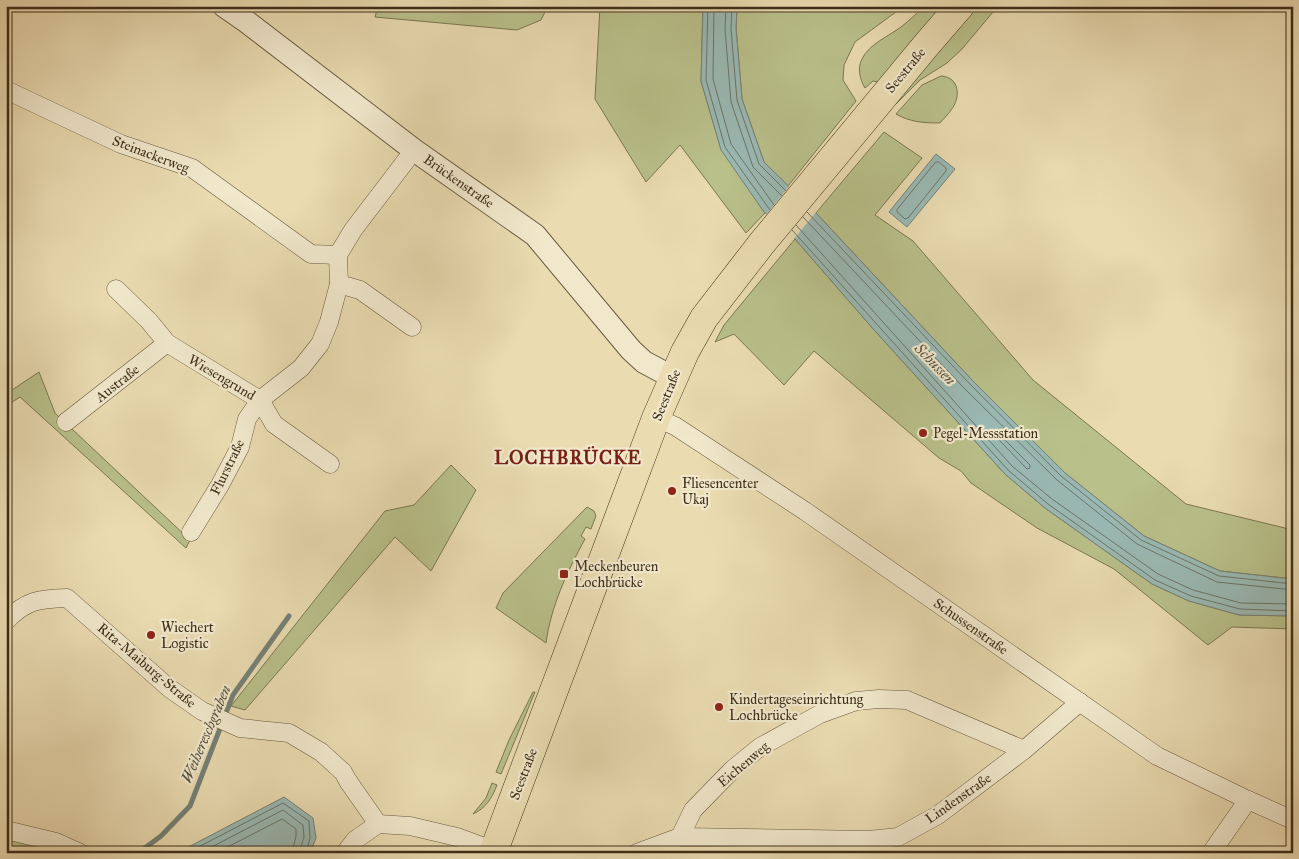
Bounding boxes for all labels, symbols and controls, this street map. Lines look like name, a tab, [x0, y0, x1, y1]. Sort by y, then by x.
street label: Seestraße	[882, 44, 929, 96]
street label: Steinackerweg	[110, 132, 192, 177]
street label: Brückenstraße	[420, 151, 497, 212]
water label: Schussen	[910, 339, 959, 389]
street label: Wiesengrund	[185, 351, 258, 404]
street label: Austraße	[91, 361, 143, 406]
street label: Seestraße	[648, 367, 685, 423]
place label: Pegel-Messstation	[933, 425, 1039, 442]
marker: Pegel-Messstation	[917, 427, 929, 439]
street label: Flurstraße	[207, 436, 248, 498]
district label: LOCHBRÜCKE	[494, 445, 642, 469]
place label: Fliesencenter Ukaj	[682, 475, 759, 508]
marker: Fliesencenter Ukaj	[666, 485, 678, 497]
place label: Meckenbeuren Lochbrücke	[574, 558, 659, 591]
marker: Meckenbeuren Lochbrücke	[558, 568, 570, 580]
street label: Schussenstraße	[930, 594, 1011, 658]
street label: Rita-Maiburg-Straße	[94, 619, 200, 712]
place label: Wiechert Logistic	[161, 619, 214, 652]
marker: Wiechert Logistic	[145, 629, 157, 641]
water label: Weihereschgraben	[177, 682, 235, 785]
place label: Kindertageseinrichtung Lochbrücke	[729, 691, 864, 724]
marker: Kindertageseinrichtung Lochbrücke	[713, 701, 725, 713]
street label: Eichenweg	[714, 738, 773, 791]
street label: Seestraße	[506, 746, 541, 802]
street label: Lindenstraße	[922, 769, 995, 827]

